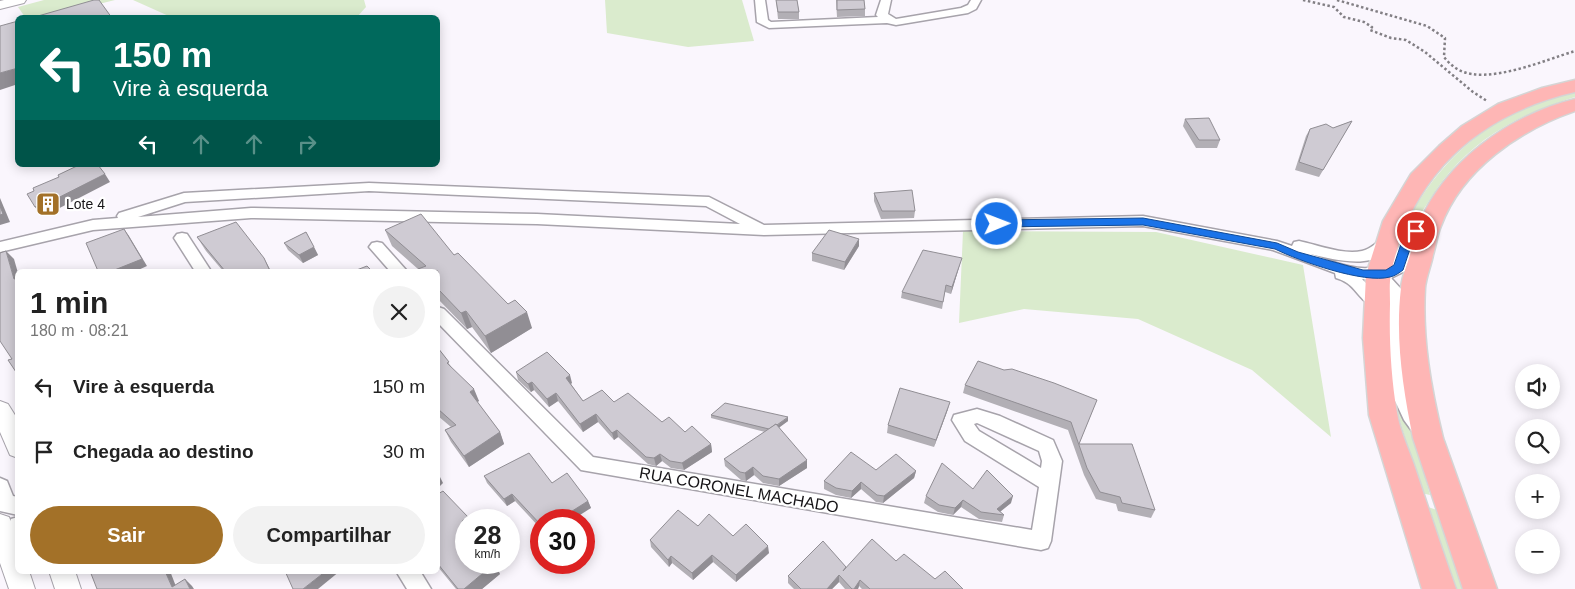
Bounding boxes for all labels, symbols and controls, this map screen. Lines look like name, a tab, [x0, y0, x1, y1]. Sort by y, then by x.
icon: left	[30, 35, 95, 100]
text: 150 m	[113, 35, 212, 74]
text: Vire à esquerda	[113, 76, 268, 101]
icon: left	[134, 130, 162, 158]
icon: ahead	[187, 130, 215, 158]
icon: ahead	[240, 130, 268, 158]
icon: right	[293, 130, 321, 158]
building icon: Lote 4	[35, 191, 61, 217]
place label: Lote 4	[66, 196, 105, 212]
position arrow	[970, 197, 1022, 249]
pin	[1395, 210, 1437, 252]
icon: arrive	[1402, 217, 1430, 245]
text: 1 min	[30, 286, 108, 319]
button: close	[373, 286, 425, 338]
text: 180 m · 08:21	[30, 322, 129, 339]
map controls	[1515, 364, 1560, 574]
button: sound	[1515, 364, 1560, 409]
icon: left	[30, 373, 58, 401]
text: Vire à esquerda	[73, 376, 214, 397]
text: 150 m	[372, 376, 425, 397]
button: search	[1515, 419, 1560, 464]
icon: arrive	[30, 438, 58, 466]
text: Chegada ao destino	[73, 441, 254, 462]
text: 30 m	[383, 441, 425, 462]
street label: RUA CORONEL MACHADO	[638, 464, 840, 516]
button: +	[1515, 474, 1560, 519]
button: Sair	[30, 506, 223, 564]
button: Compartilhar	[233, 506, 425, 564]
speed limit sign: 30	[530, 509, 595, 574]
text: 28	[474, 521, 501, 549]
button: −	[1515, 529, 1560, 574]
text: km/h	[474, 547, 501, 561]

